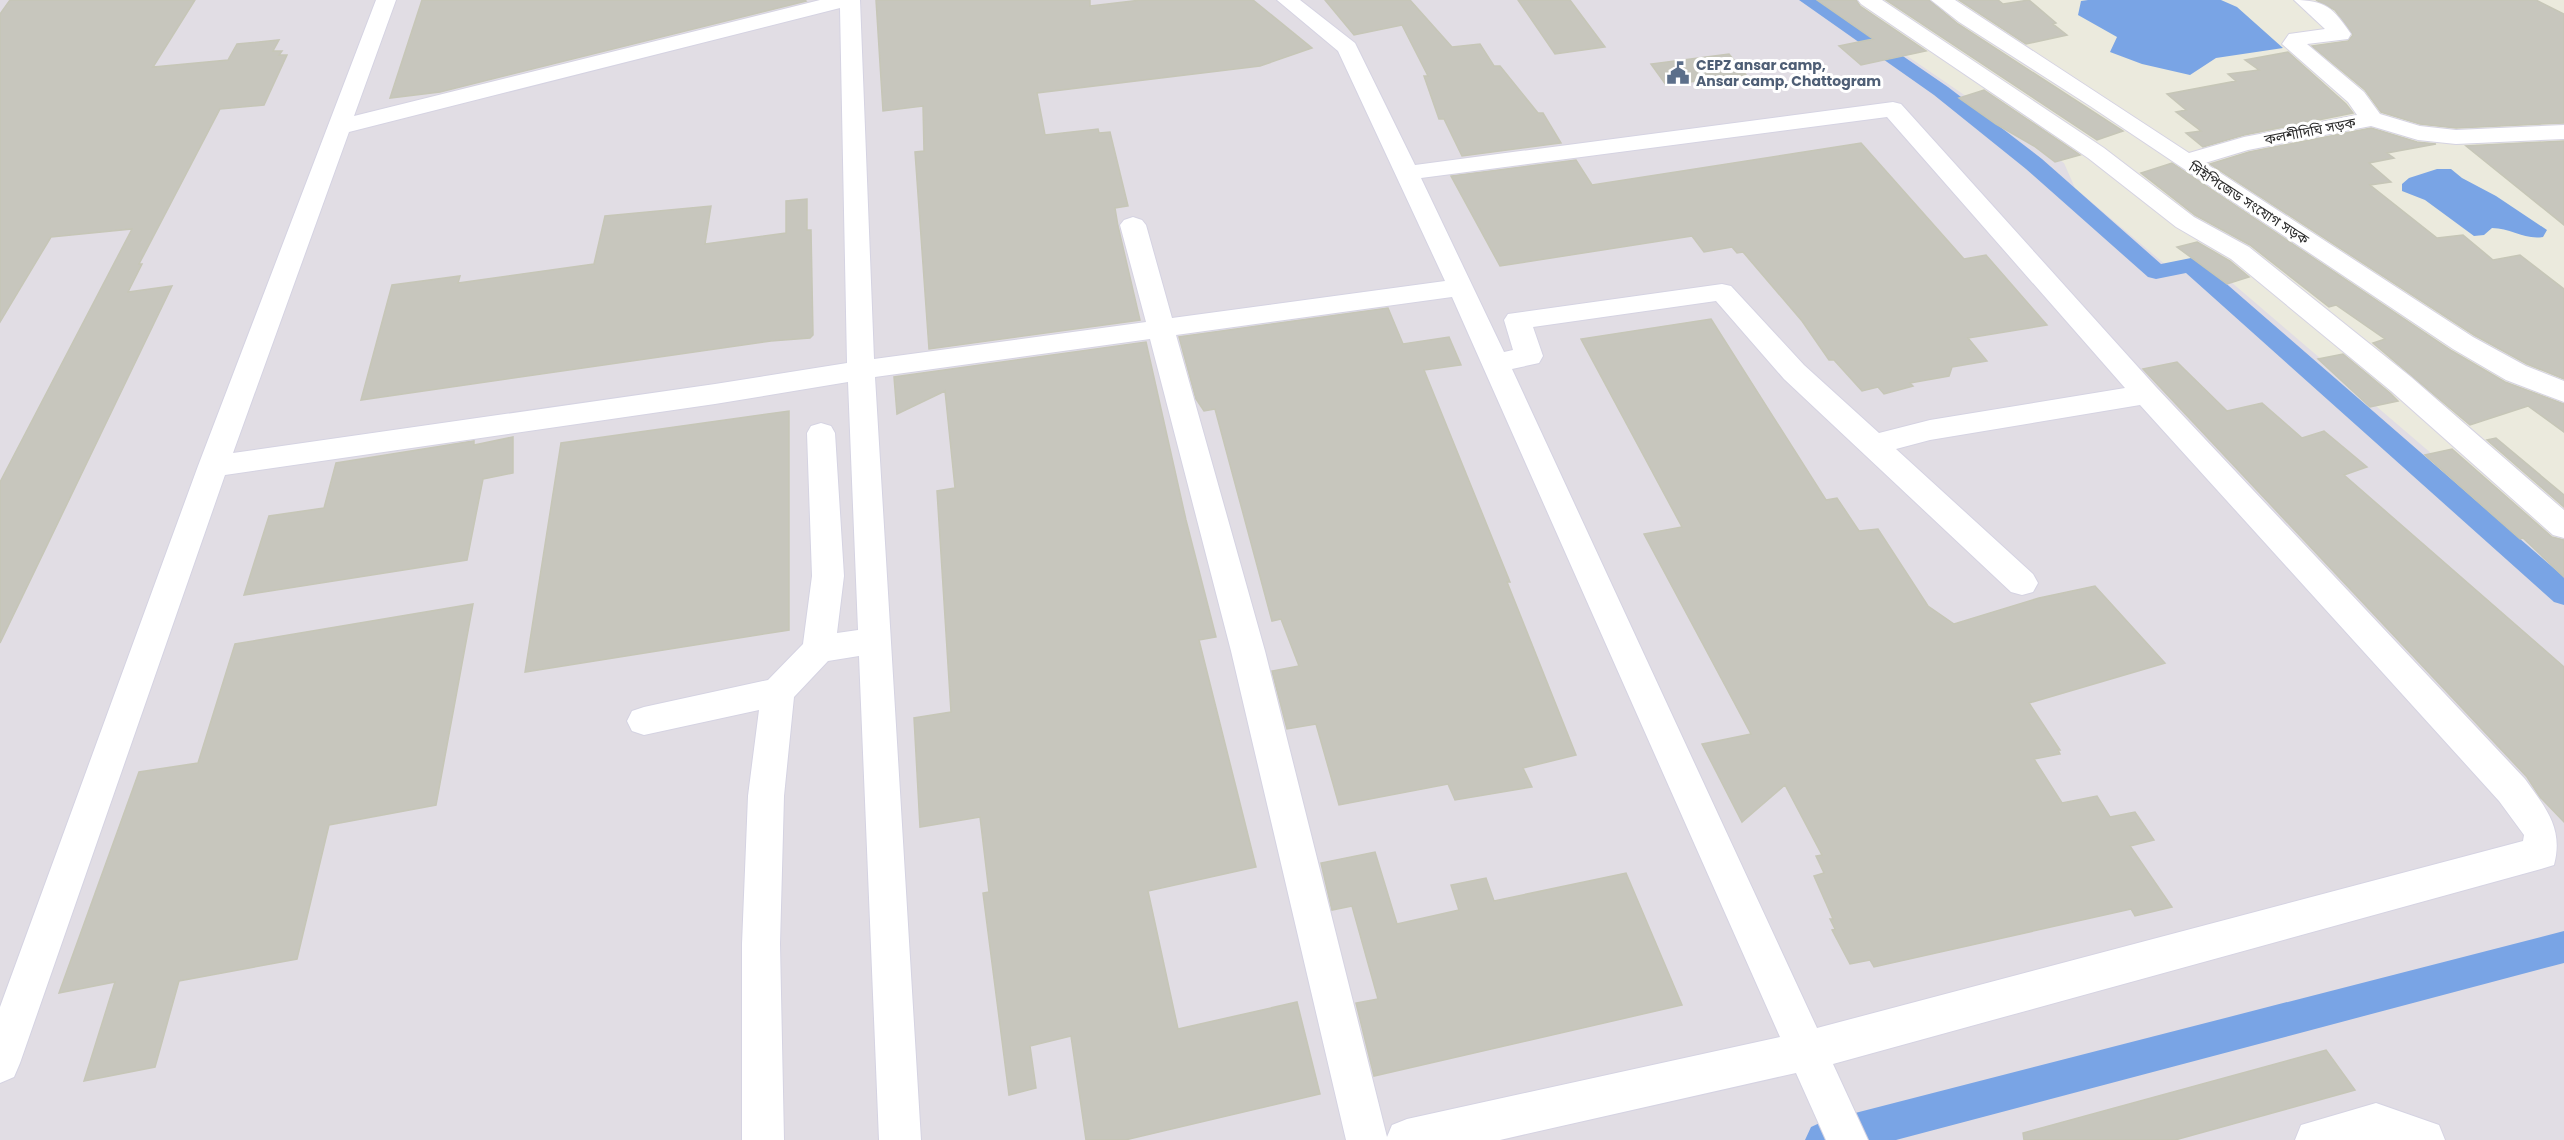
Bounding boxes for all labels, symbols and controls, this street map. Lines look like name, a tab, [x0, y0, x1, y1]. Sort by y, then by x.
place label: CEPZ ansar camp, Ansar camp, Chattogram	[1696, 55, 1881, 91]
public building icon: CEPZ ansar camp, Ansar camp, Chattogram	[1665, 60, 1691, 86]
street label: কলশীদিঘি সড়ক	[2262, 112, 2358, 150]
street label: সিইপিজেড সংযোগ সড়ক	[2184, 156, 2314, 250]

